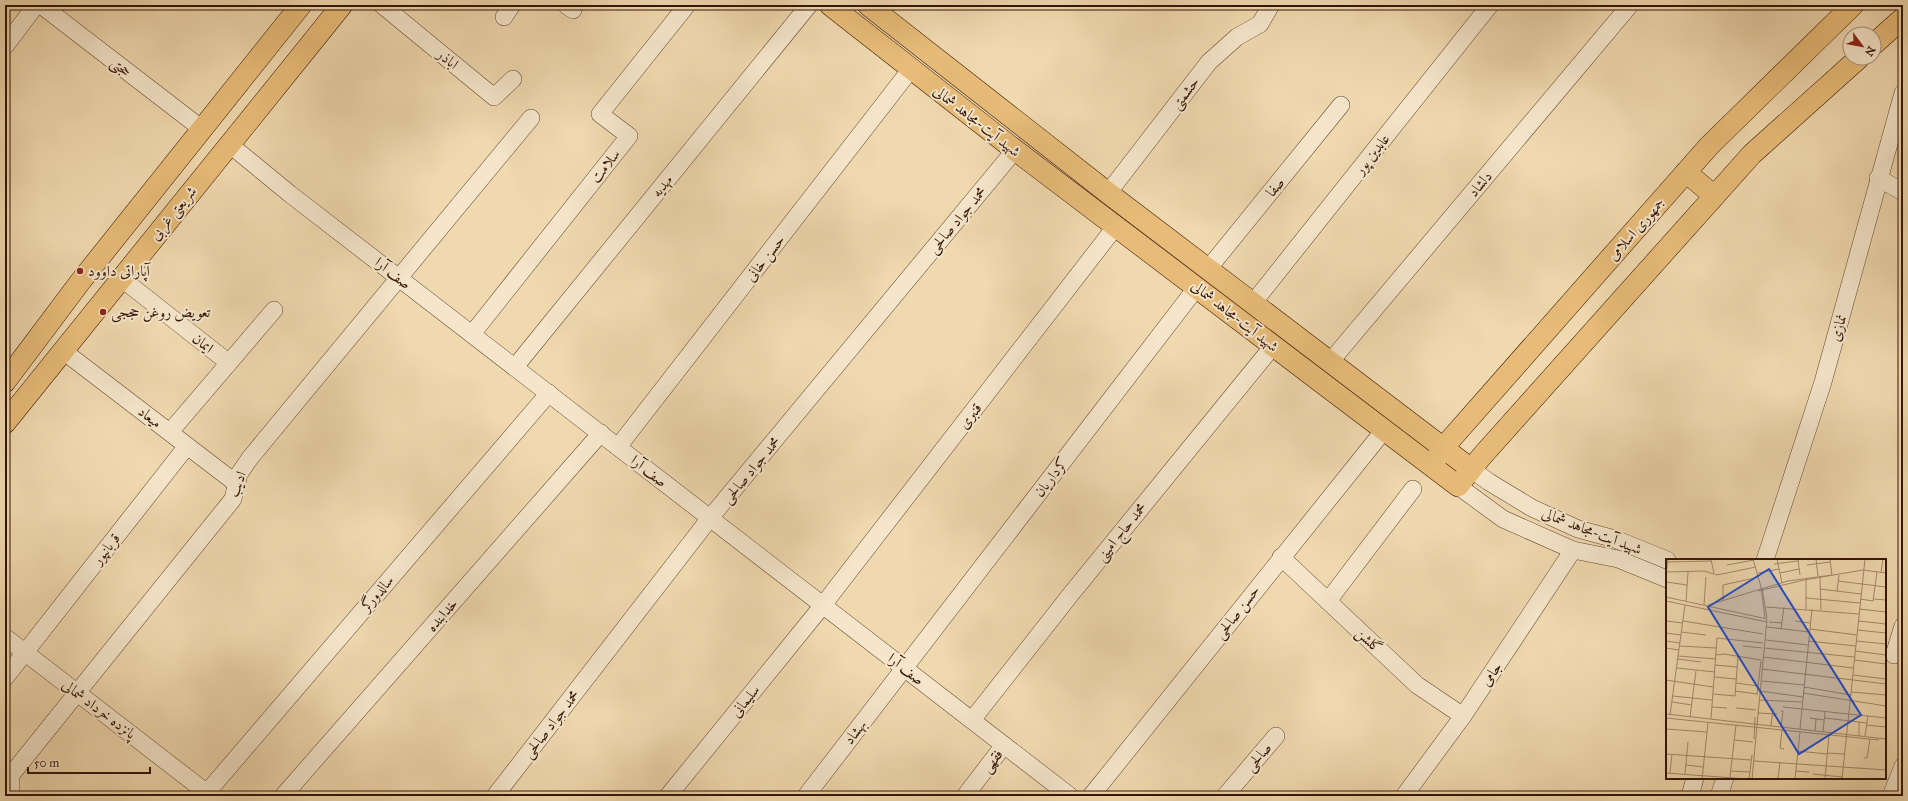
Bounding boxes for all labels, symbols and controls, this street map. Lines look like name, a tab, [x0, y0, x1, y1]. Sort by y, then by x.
north arrow	[1842, 26, 1882, 66]
street label: اباذر	[432, 44, 462, 73]
text: N	[1862, 44, 1878, 59]
street label: حجتی	[106, 53, 135, 82]
street label: حشمتی	[1167, 73, 1205, 114]
street label: شهید آیت-مجاهد شمالی	[929, 81, 1024, 161]
street label: عابدین پور	[1349, 130, 1395, 181]
street label: سلامت	[586, 145, 624, 187]
street label: دلشاد	[1464, 167, 1496, 201]
street label: مهدیه	[648, 171, 677, 201]
street label: صفا	[1262, 174, 1288, 200]
street label: شریعتی غربی	[146, 182, 202, 245]
street label: محمد جواد صالحی	[924, 183, 992, 258]
street label: جمهوری اسلامی	[1604, 194, 1668, 264]
street label: حسن خانی	[741, 231, 790, 286]
street label: صف آرا	[371, 253, 415, 293]
place label: آپاراتی داوود	[88, 262, 152, 282]
marker: آپاراتی داوود	[75, 266, 85, 276]
street label: شهید آیت-مجاهد شمالی	[1187, 276, 1282, 356]
place label: تعویض روغن حججی	[111, 303, 210, 323]
marker: تعویض روغن حججی	[98, 307, 108, 317]
street label: نمازی	[1826, 312, 1850, 344]
street label: ایمان	[189, 329, 217, 357]
street label: قنبری	[954, 400, 986, 432]
street label: میعاد	[135, 402, 165, 432]
street label: محمد جواد صالحی	[718, 433, 786, 508]
street label: صف آرا	[627, 451, 671, 491]
street label: کرداریان	[1030, 454, 1072, 500]
street label: ادیب	[224, 469, 251, 500]
street label: محمد حاج امینی	[1092, 499, 1153, 568]
street label: شهید آیت-مجاهد شمالی	[1539, 504, 1645, 559]
street label: قربانپور	[87, 530, 125, 570]
inset map	[1666, 559, 1886, 779]
street label: سالدورگر	[354, 571, 397, 616]
street label: حسن صالحی	[1211, 582, 1265, 644]
street label: خدابنده	[423, 595, 461, 635]
street label: گلشن	[1351, 623, 1386, 657]
street label: صف آرا	[884, 649, 928, 689]
street label: جامی	[1476, 658, 1506, 690]
street label: پانزده خرداد شمالی	[57, 675, 140, 745]
street label: سلیمانی	[727, 681, 763, 721]
street label: محمد جواد صالحی	[519, 686, 585, 763]
street label: بهشاد	[840, 716, 871, 749]
street label: صالحی	[1241, 739, 1277, 776]
street label: فقهی	[977, 746, 1008, 778]
scale bar	[28, 749, 150, 775]
text: 50 m	[34, 756, 59, 770]

